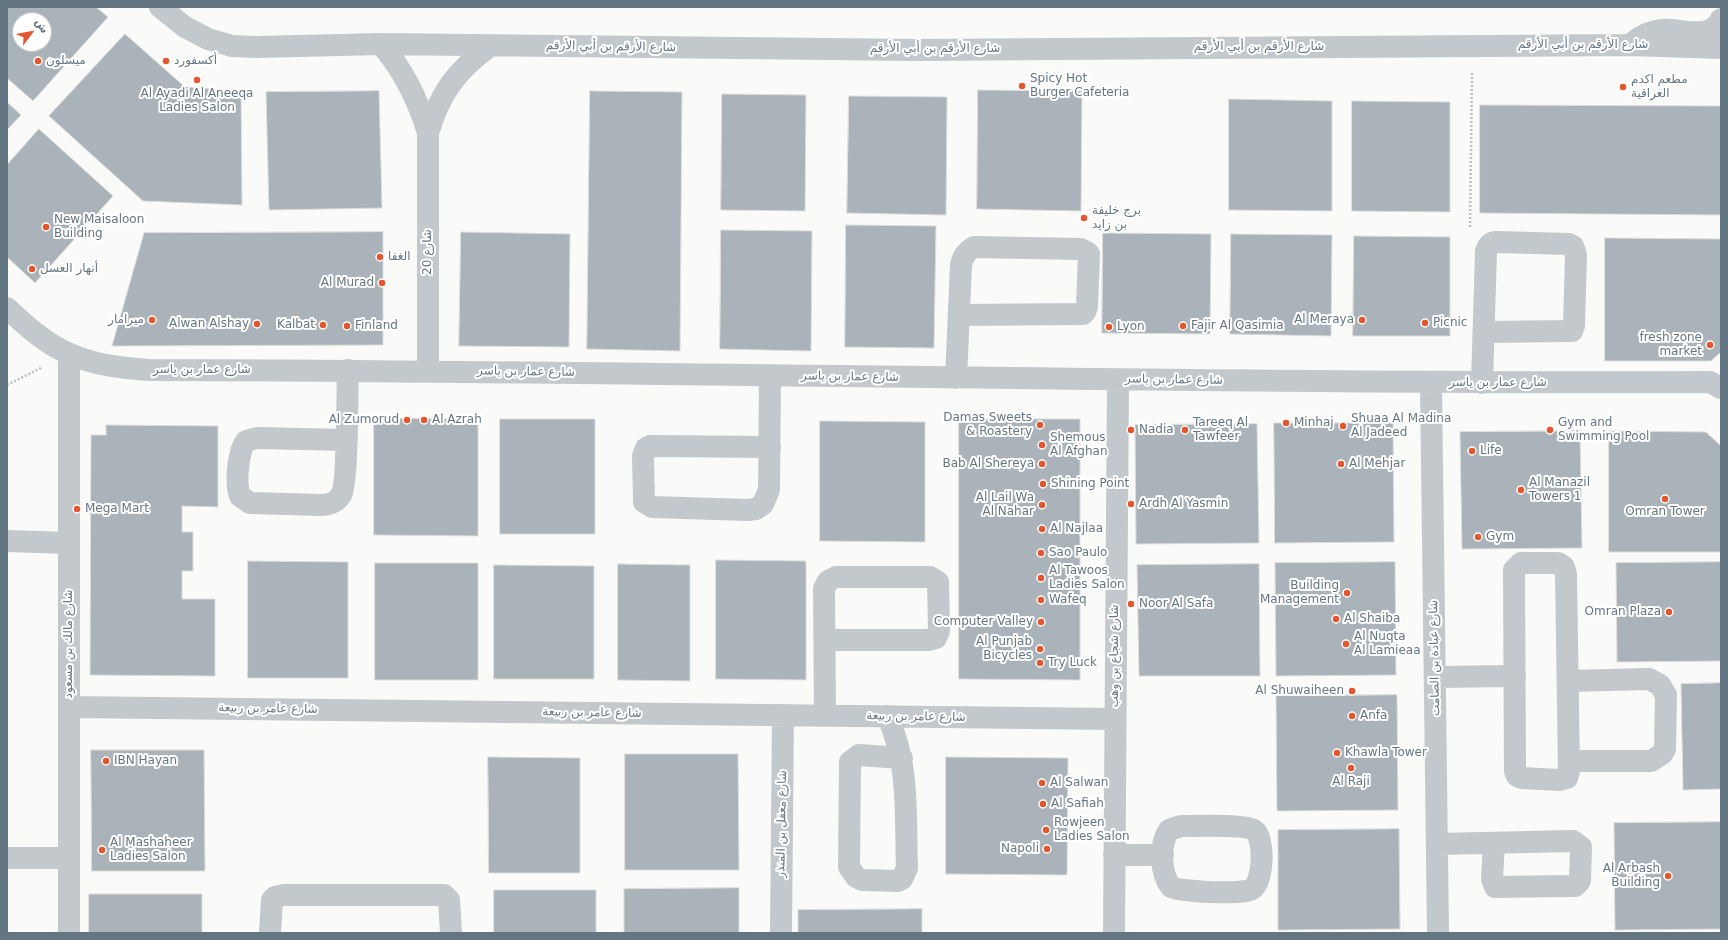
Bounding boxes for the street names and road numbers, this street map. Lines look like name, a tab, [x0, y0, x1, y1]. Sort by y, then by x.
street label: شارع الأرقم بن أبي الأرقم	[1518, 38, 1648, 52]
street label: شارع الأرقم بن أبي الأرقم	[546, 39, 676, 55]
street label: شارع الأرقم بن أبي الأرقم	[1194, 40, 1324, 54]
street label: شارع الأرقم بن أبي الأرقم	[870, 42, 1000, 56]
street label: شارع 20	[421, 229, 435, 275]
street label: شارع عمار بن ياسر	[153, 363, 251, 377]
street label: شارع عمار بن ياسر	[477, 364, 575, 380]
street label: شارع عمار بن ياسر	[801, 369, 899, 385]
street label: شارع عمار بن ياسر	[1125, 372, 1223, 388]
street label: شارع عمار بن ياسر	[1449, 376, 1547, 390]
street label: شارع مالك بن مسعود	[62, 590, 76, 698]
street label: شارع عبادة بن الصامت	[1427, 600, 1443, 716]
street label: شارع شجاع بن وهب	[1108, 604, 1122, 708]
street label: شارع عامر بن ربيعة	[218, 701, 318, 717]
street label: شارع عامر بن ربيعة	[542, 705, 642, 721]
street label: شارع عامر بن ربيعة	[866, 709, 966, 725]
street label: شارع معقل بن المنذر	[774, 770, 790, 878]

